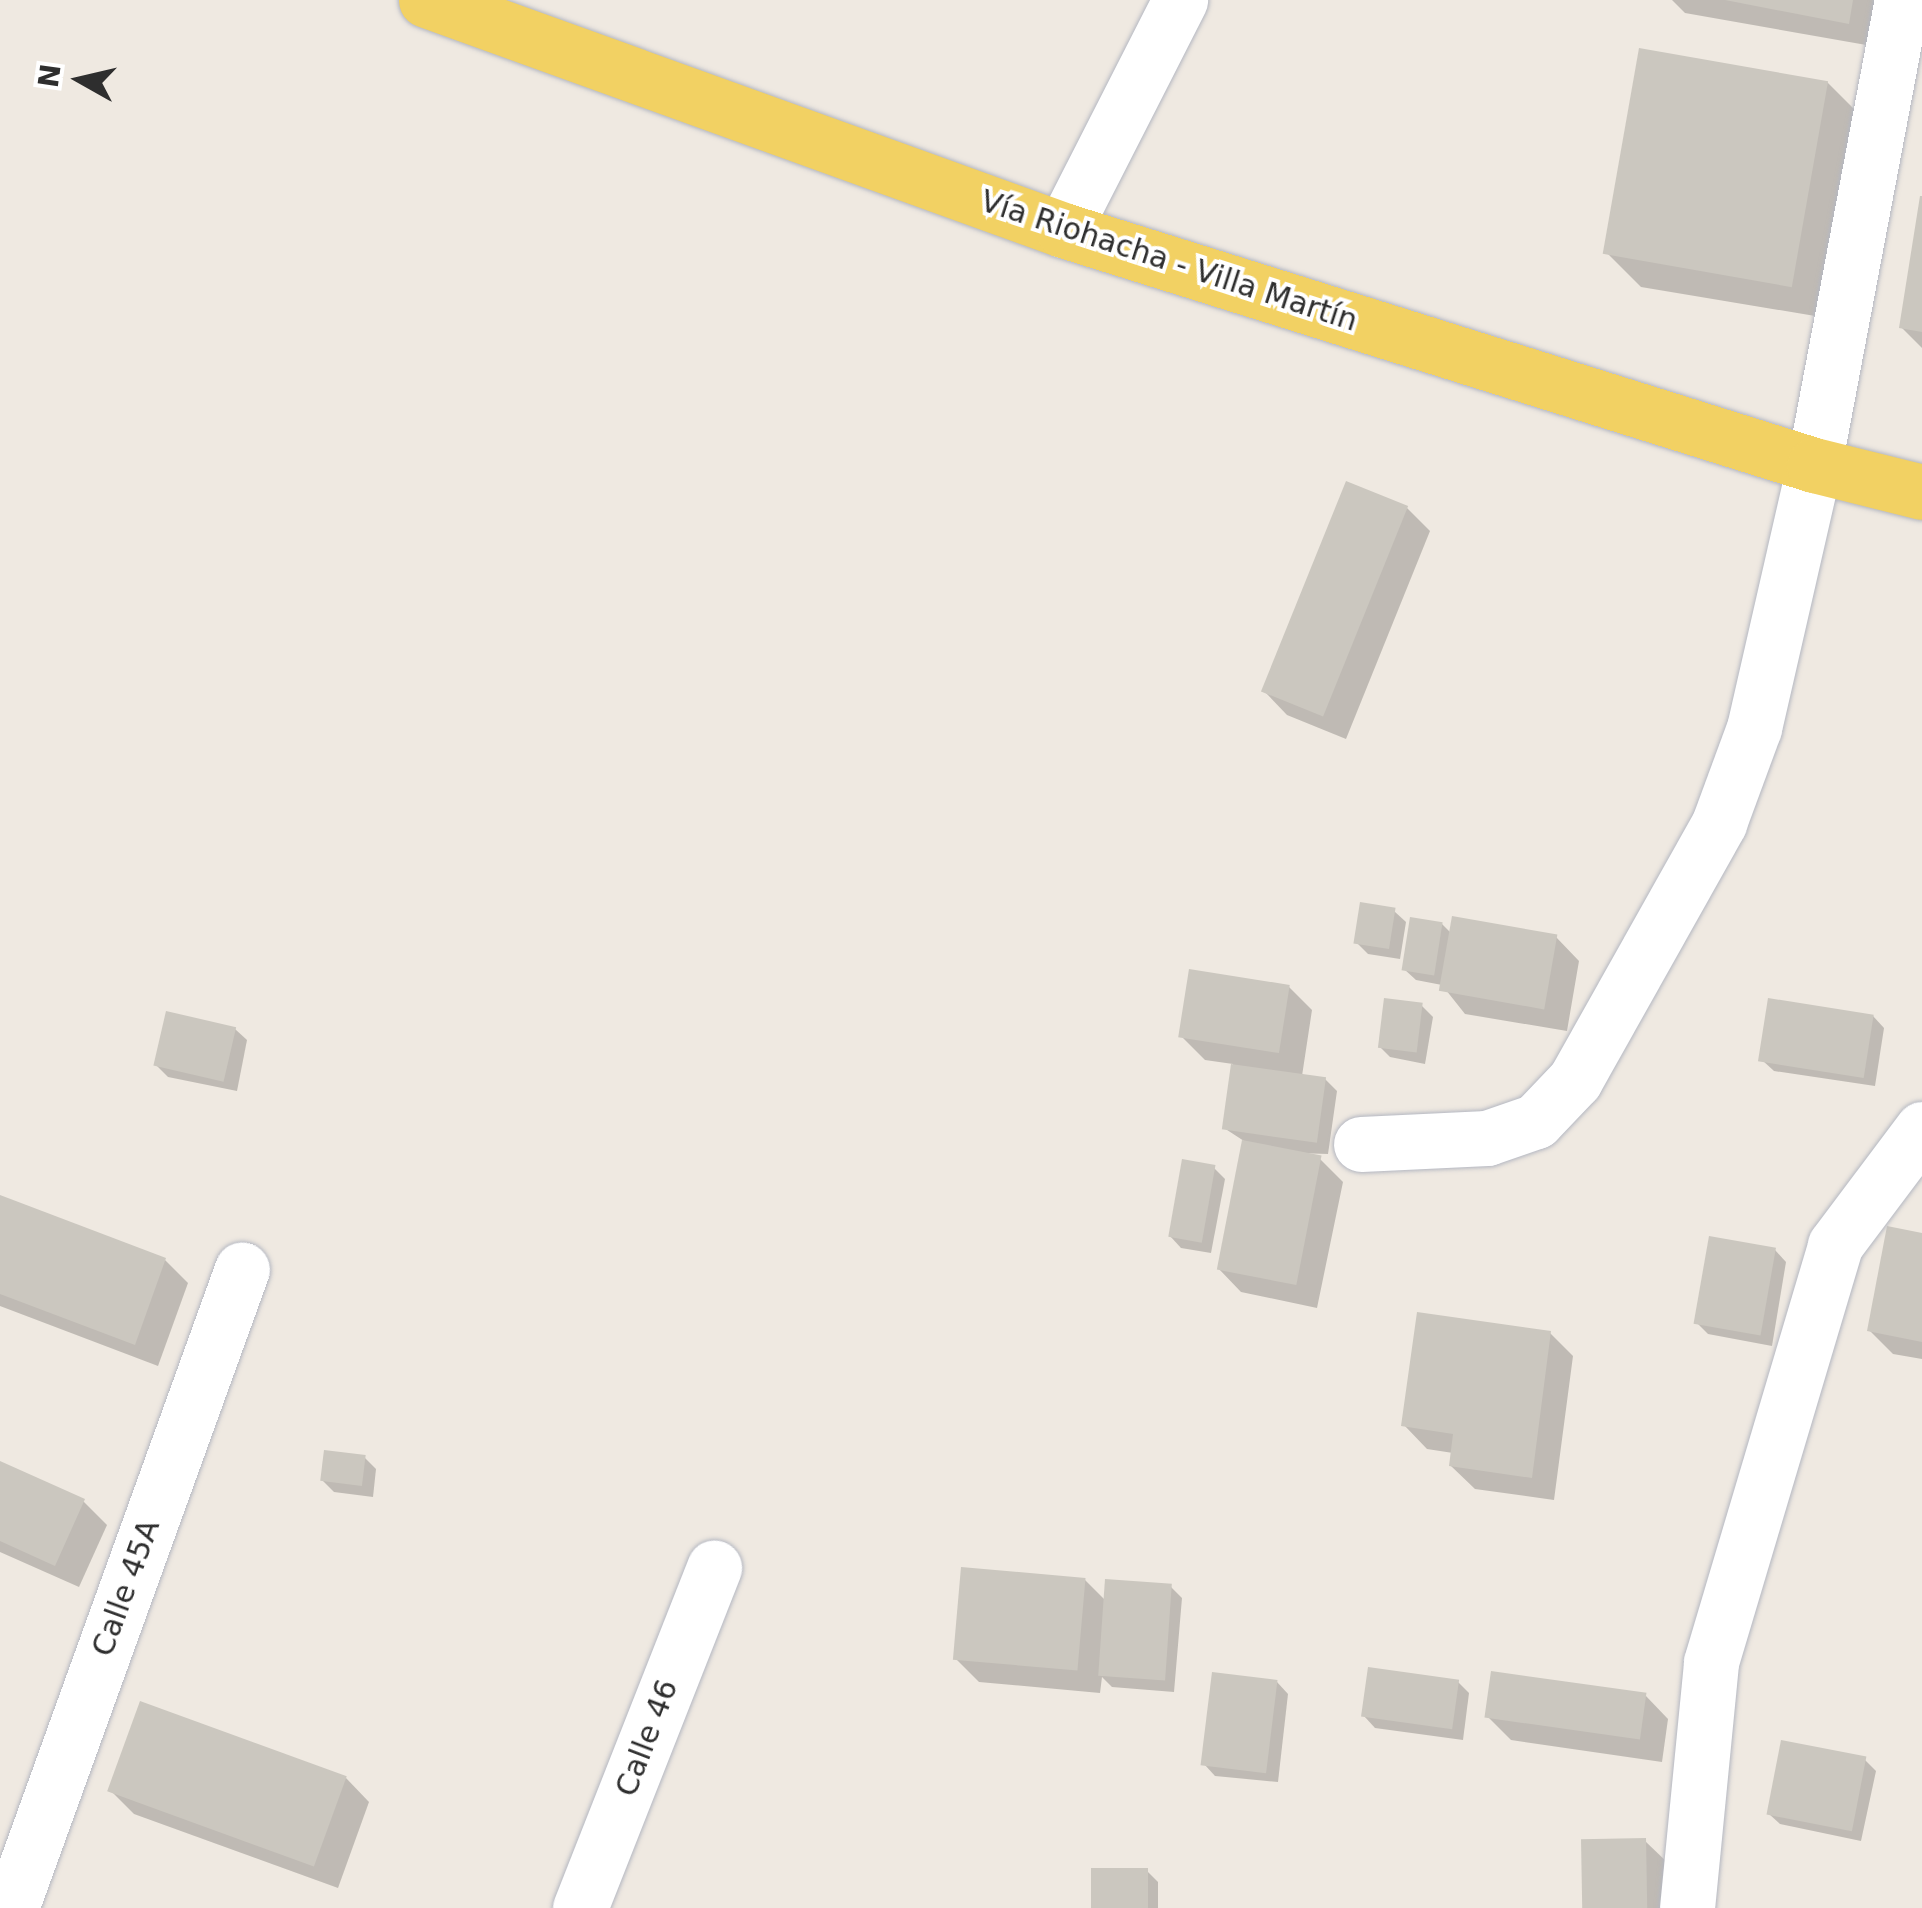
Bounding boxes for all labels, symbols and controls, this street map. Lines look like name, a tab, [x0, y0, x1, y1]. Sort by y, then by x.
north arrow	[30, 30, 130, 130]
text: N	[32, 62, 68, 90]
street label: Vía Riohacha - Villa Martín	[976, 183, 1362, 339]
street label: Calle 45A	[85, 1515, 167, 1661]
street label: Calle 46	[608, 1675, 686, 1801]

